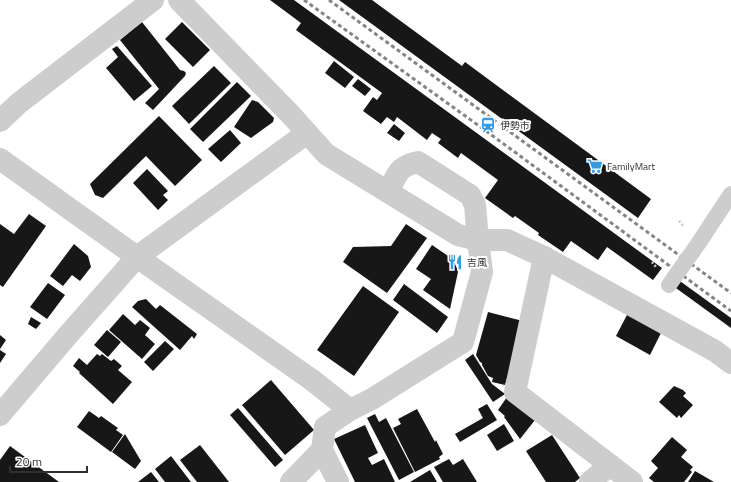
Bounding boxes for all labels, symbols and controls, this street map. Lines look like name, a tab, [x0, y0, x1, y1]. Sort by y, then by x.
station icon: 伊勢市	[479, 116, 497, 134]
place label: 伊勢市	[500, 118, 530, 133]
supermarket icon: FamilyMart	[586, 157, 604, 175]
place label: FamilyMart	[607, 159, 655, 174]
restaurant icon: 吉風	[446, 253, 464, 271]
place label: 吉風	[467, 255, 487, 270]
scale bar	[10, 448, 87, 474]
text: 20 m	[16, 452, 42, 471]

